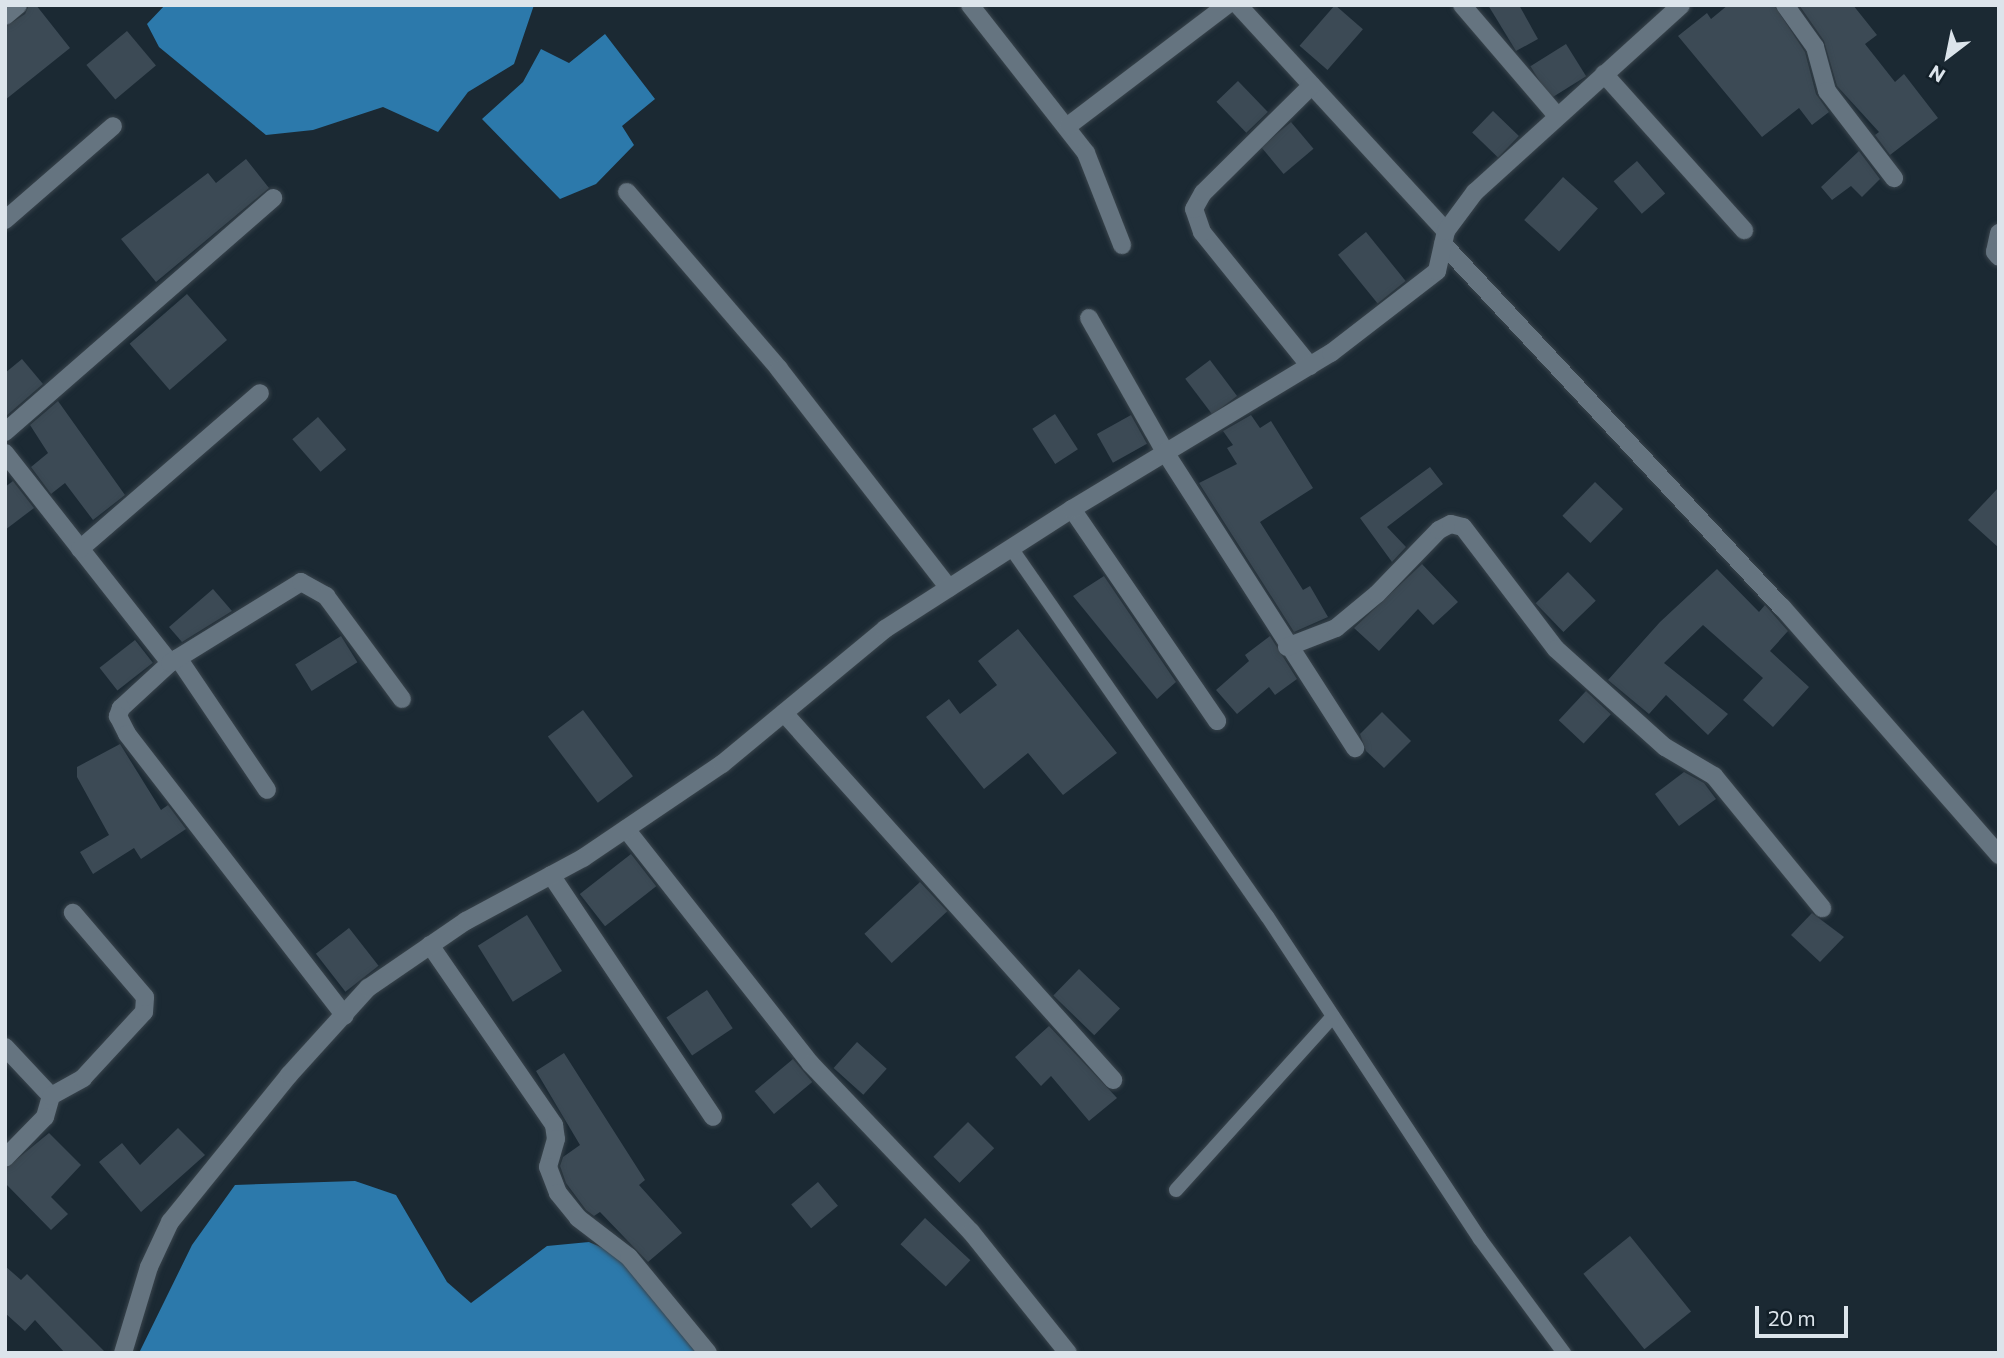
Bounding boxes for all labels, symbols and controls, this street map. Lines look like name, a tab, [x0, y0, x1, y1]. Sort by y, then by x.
north arrow	[1913, 21, 1983, 91]
text: N	[1924, 61, 1949, 88]
scale bar	[1759, 1292, 1852, 1336]
text: 20 m	[1768, 1305, 1816, 1330]

